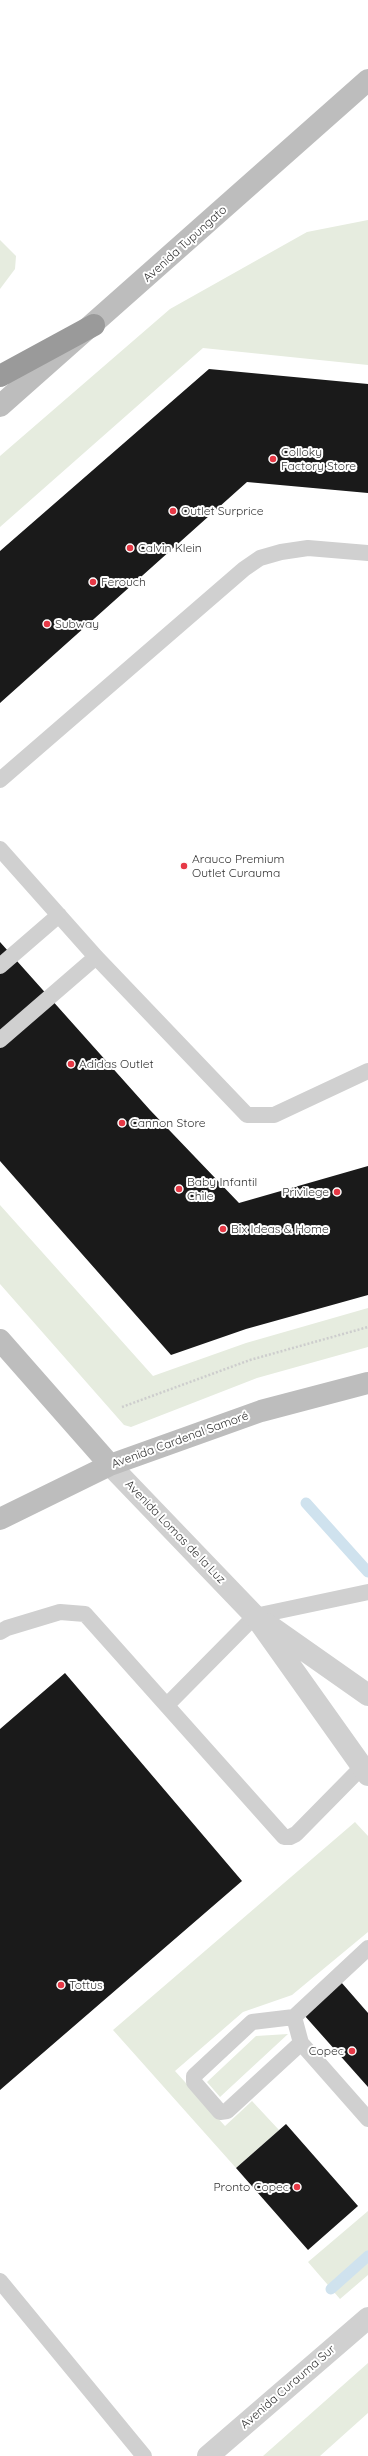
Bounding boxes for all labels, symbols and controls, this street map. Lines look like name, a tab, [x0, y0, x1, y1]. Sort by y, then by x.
street label: Avenida Tupungato	[140, 203, 230, 285]
place label: Colloky Factory Store	[281, 445, 356, 473]
marker: Colloky Factory Store	[268, 454, 278, 464]
place label: Outlet Surprice	[181, 504, 263, 518]
marker: Outlet Surprice	[168, 506, 178, 516]
place label: Calvin Klein	[138, 541, 202, 555]
marker: Calvin Klein	[125, 543, 135, 553]
place label: Ferouch	[101, 575, 146, 589]
marker: Ferouch	[88, 577, 98, 587]
place label: Subway	[55, 617, 99, 631]
marker: Subway	[42, 619, 52, 629]
place label: Arauco Premium Outlet Curauma	[192, 852, 285, 880]
marker: Arauco Premium Outlet Curauma	[179, 861, 189, 871]
place label: Adidas Outlet	[79, 1057, 154, 1071]
marker: Adidas Outlet	[66, 1059, 76, 1069]
place label: Cannon Store	[130, 1116, 206, 1130]
marker: Cannon Store	[117, 1118, 127, 1128]
place label: Baby Infantil Chile	[187, 1175, 257, 1203]
marker: Baby Infantil Chile	[174, 1184, 184, 1194]
place label: Privilege	[282, 1185, 329, 1199]
marker: Privilege	[332, 1187, 342, 1197]
place label: Bix Ideas & Home	[231, 1222, 329, 1236]
marker: Bix Ideas & Home	[218, 1224, 228, 1234]
street label: Avenida Cardenal Samoré	[109, 1408, 251, 1472]
street label: Avenida Lomas de la Luz	[122, 1477, 228, 1587]
place label: Tottus	[69, 1978, 103, 1992]
marker: Tottus	[56, 1980, 66, 1990]
place label: Copec	[309, 2044, 344, 2058]
marker: Copec	[347, 2046, 357, 2056]
place label: Pronto Copec	[213, 2180, 289, 2194]
marker: Pronto Copec	[292, 2182, 302, 2192]
street label: Avenida Curauma Sur	[238, 2342, 338, 2432]

